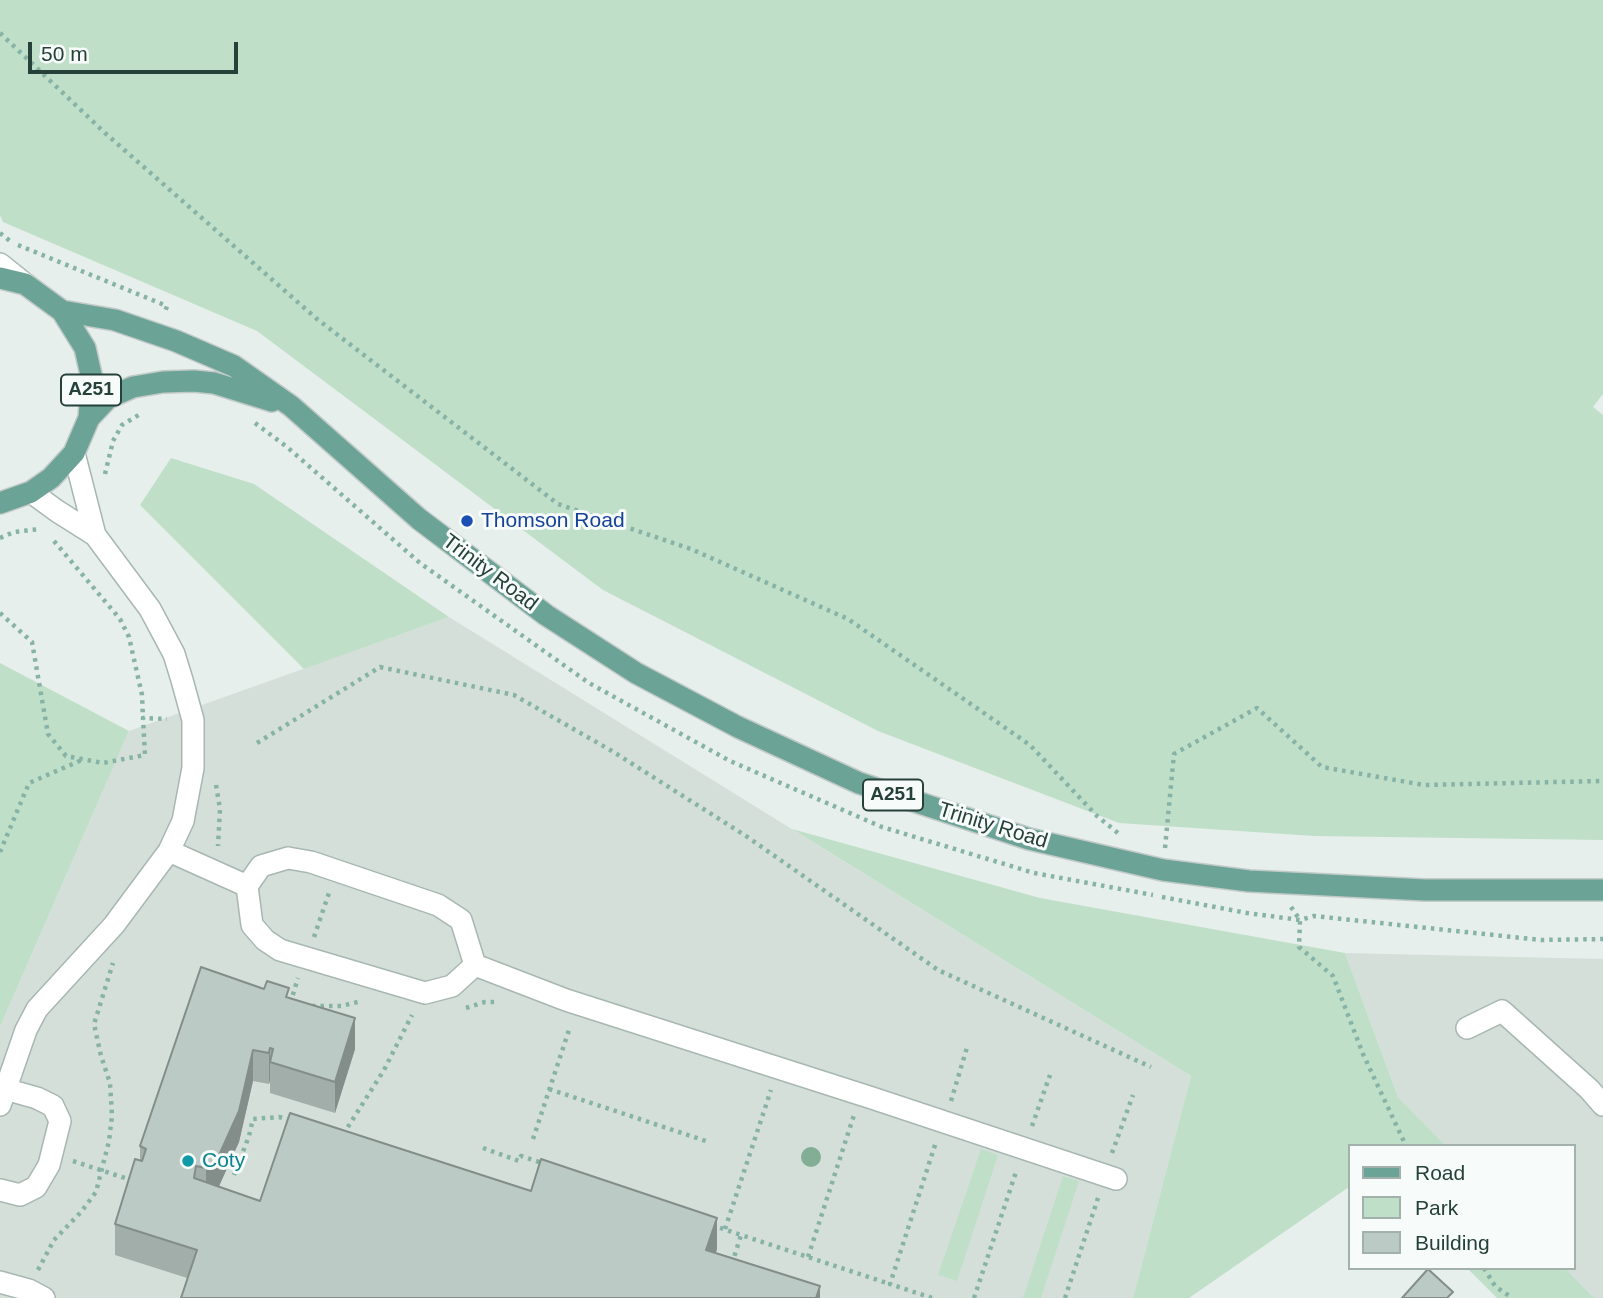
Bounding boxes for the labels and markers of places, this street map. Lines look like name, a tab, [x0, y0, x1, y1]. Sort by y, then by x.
place label: Thomson Road	[481, 508, 625, 534]
marker: Thomson Road	[459, 513, 475, 529]
place label: Coty	[202, 1148, 245, 1174]
marker: Coty	[180, 1153, 196, 1169]

